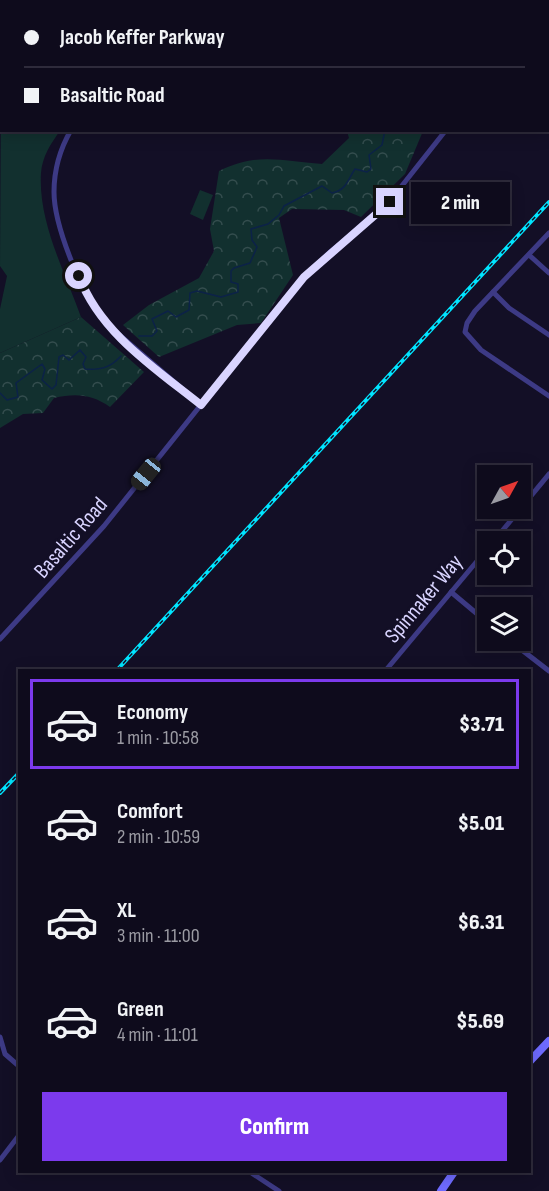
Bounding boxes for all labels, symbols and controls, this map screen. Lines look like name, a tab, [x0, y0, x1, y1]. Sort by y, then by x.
text: Jacob Keffer Parkway	[60, 24, 225, 51]
text: Basaltic Road	[60, 82, 165, 109]
callout: 2 min	[411, 181, 510, 223]
route end	[376, 188, 403, 215]
text: 2 min	[441, 191, 480, 215]
route start	[65, 262, 92, 289]
car	[128, 454, 164, 494]
north arrow	[477, 465, 531, 519]
map controls	[477, 465, 531, 651]
street label: Basaltic Road	[29, 492, 113, 584]
button: locate	[477, 531, 531, 585]
street label: Spinnaker Way	[379, 549, 469, 649]
button: layers	[477, 597, 531, 651]
icon: car	[45, 697, 99, 751]
text: Economy	[117, 699, 188, 726]
text: $3.71	[459, 711, 504, 738]
text: 1 min · 10:58	[117, 726, 199, 750]
icon: car	[45, 796, 99, 850]
text: Comfort	[117, 798, 183, 825]
text: $5.01	[458, 810, 504, 837]
text: 2 min · 10:59	[117, 825, 200, 849]
icon: car	[45, 895, 99, 949]
text: XL	[117, 897, 136, 924]
text: $6.31	[458, 909, 504, 936]
text: 3 min · 11:00	[117, 924, 200, 948]
icon: car	[45, 994, 99, 1048]
text: Green	[117, 996, 164, 1023]
text: $5.69	[456, 1008, 504, 1035]
text: 4 min · 11:01	[117, 1023, 198, 1047]
button: Confirm	[42, 1092, 507, 1161]

